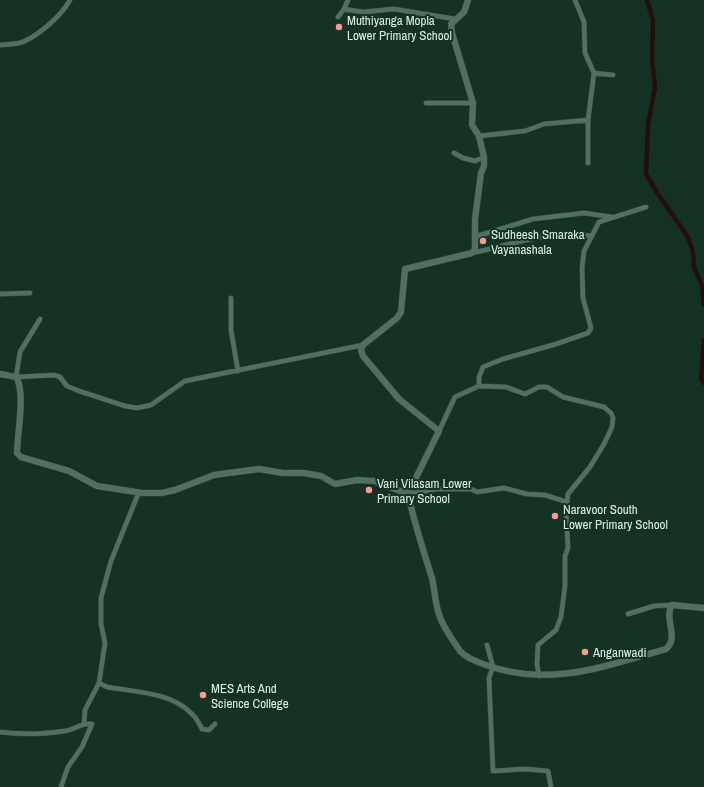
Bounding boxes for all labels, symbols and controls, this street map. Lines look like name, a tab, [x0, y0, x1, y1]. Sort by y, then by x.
place label: Muthiyanga Mopla Lower Primary School	[347, 12, 452, 44]
marker: Muthiyanga Mopla Lower Primary School	[334, 22, 344, 32]
place label: Sudheesh Smaraka Vayanashala	[491, 226, 585, 258]
marker: Sudheesh Smaraka Vayanashala	[478, 236, 488, 246]
place label: Vani Vilasam Lower Primary School	[377, 475, 472, 507]
marker: Vani Vilasam Lower Primary School	[364, 485, 374, 495]
place label: Naravoor South Lower Primary School	[563, 501, 668, 533]
marker: Naravoor South Lower Primary School	[550, 511, 560, 521]
place label: Anganwadi	[592, 644, 646, 661]
marker: Anganwadi	[580, 647, 590, 657]
place label: MES Arts And Science College	[211, 680, 289, 712]
marker: MES Arts And Science College	[198, 690, 208, 700]

